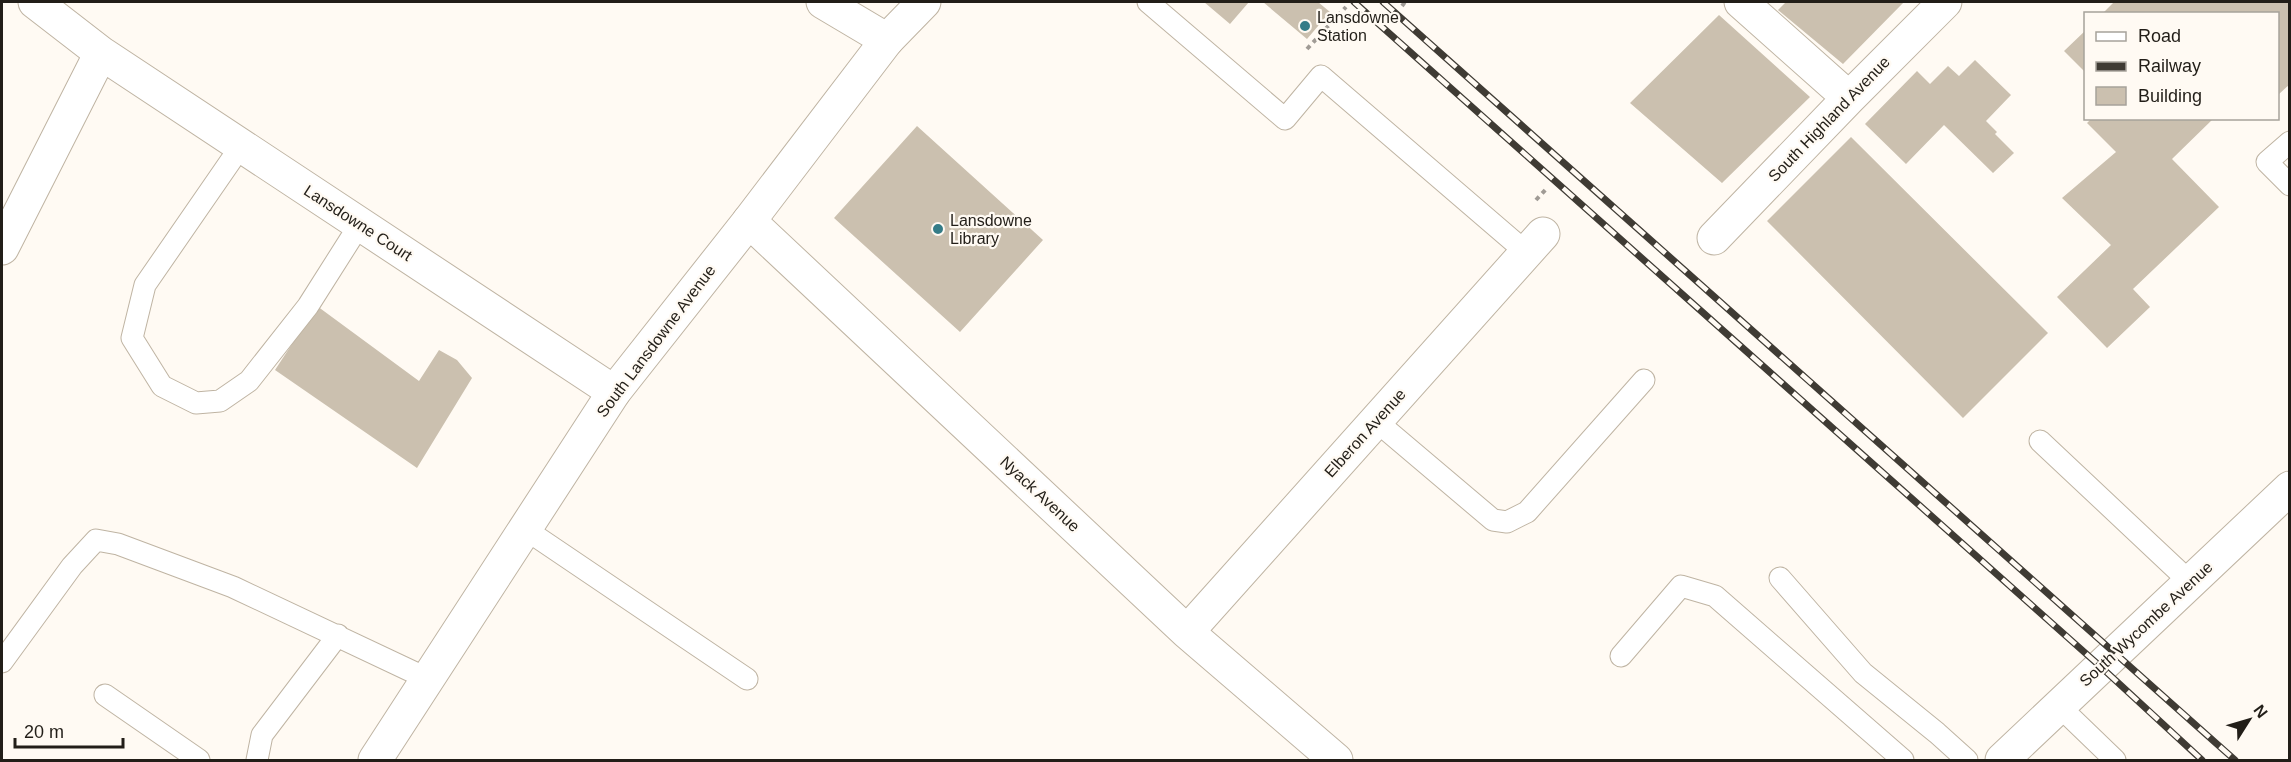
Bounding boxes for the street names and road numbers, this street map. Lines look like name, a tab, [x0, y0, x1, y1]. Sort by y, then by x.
street label: South Highland Avenue	[1765, 53, 1893, 185]
street label: Lansdowne Court	[301, 182, 416, 265]
street label: South Lansdowne Avenue	[593, 262, 719, 420]
street label: Elberon Avenue	[1321, 385, 1409, 481]
street label: Nyack Avenue	[997, 453, 1083, 535]
street label: South Wycombe Avenue	[2076, 558, 2216, 690]

